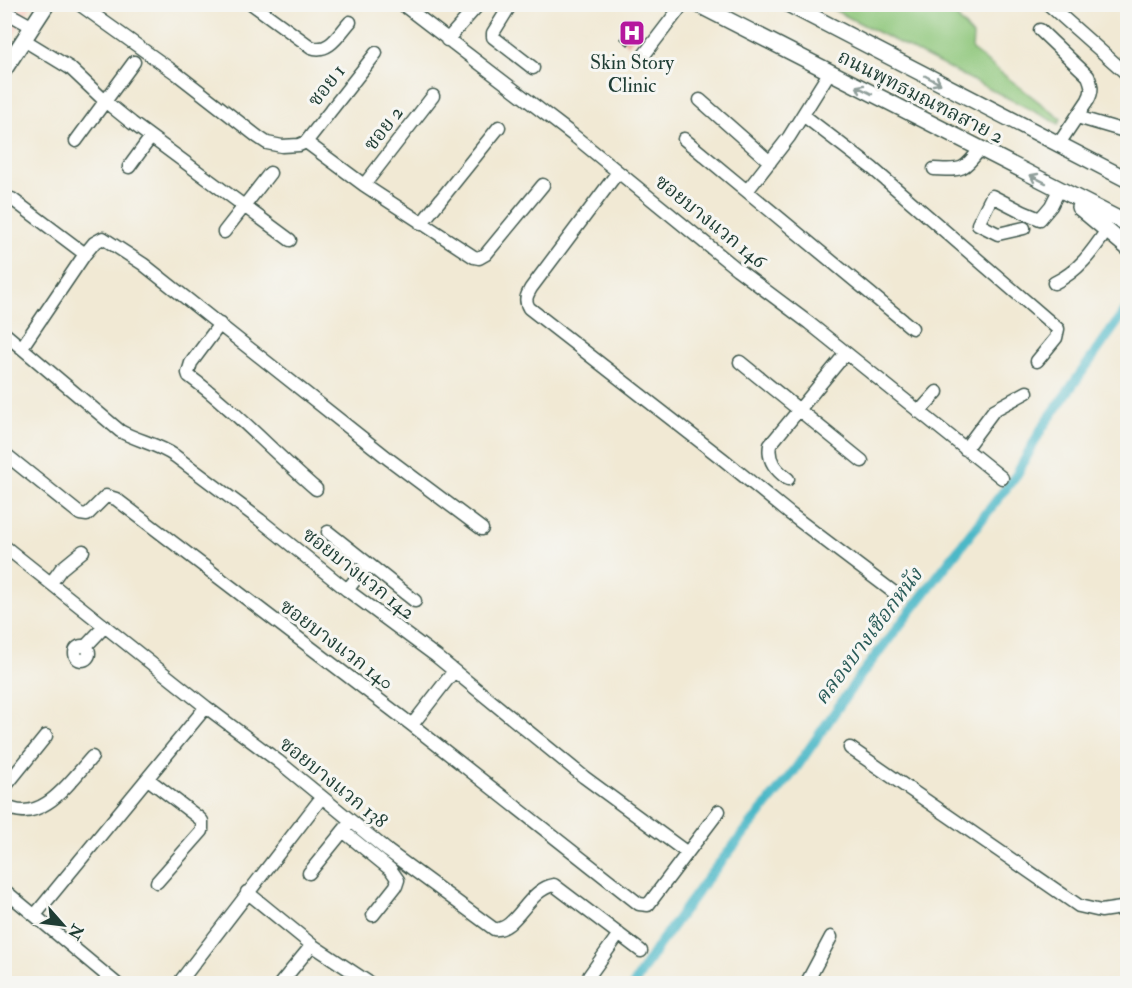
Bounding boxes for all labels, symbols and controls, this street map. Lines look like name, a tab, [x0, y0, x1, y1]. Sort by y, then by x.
hospital icon: Skin Story Clinic	[617, 18, 647, 48]
street label: ถนนพุทธมณฑลสาย 2	[834, 44, 1008, 149]
place label: Skin Story Clinic	[590, 50, 675, 98]
street label: ซอย 1	[302, 59, 351, 112]
one-way arrow	[924, 75, 942, 86]
one-way arrow	[855, 84, 873, 96]
street label: ซอย 2	[358, 101, 409, 156]
street label: ซอยบางแวก 146	[650, 169, 772, 274]
one-way arrow	[1029, 173, 1047, 184]
street label: ซอยบางแวก 142	[297, 522, 420, 625]
water label: คลองบางเชือกหนัง	[808, 561, 930, 710]
street label: ซอยบางแวก 140	[275, 593, 399, 695]
street label: ซอยบางแวก 138	[275, 731, 393, 834]
north arrow	[33, 895, 93, 955]
text: N	[63, 920, 88, 943]

